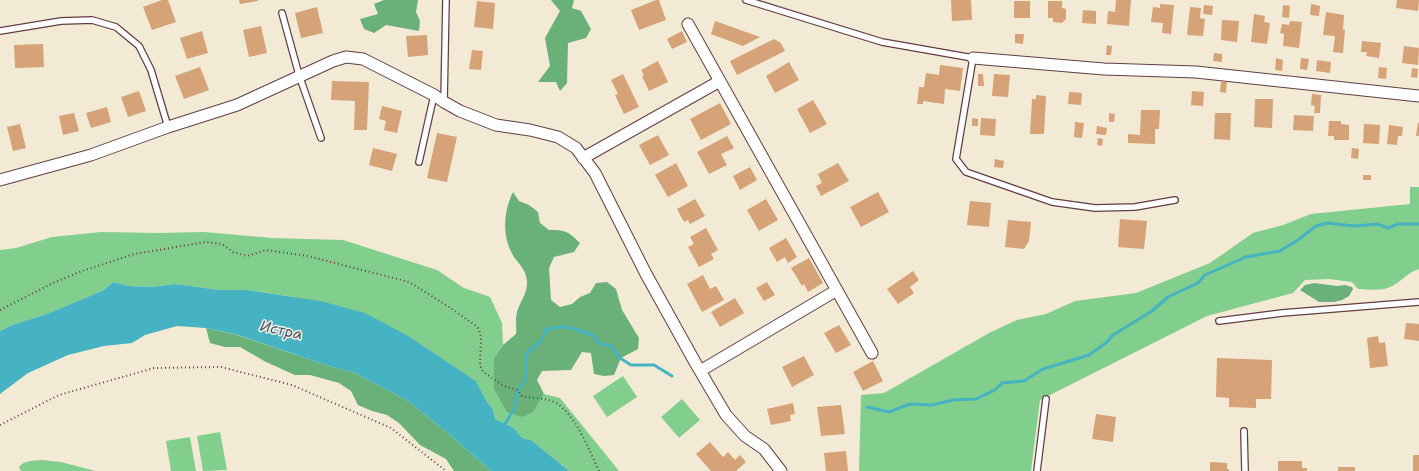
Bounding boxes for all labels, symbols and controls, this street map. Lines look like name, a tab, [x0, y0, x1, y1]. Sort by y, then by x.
water label: Истра	[258, 318, 304, 344]

